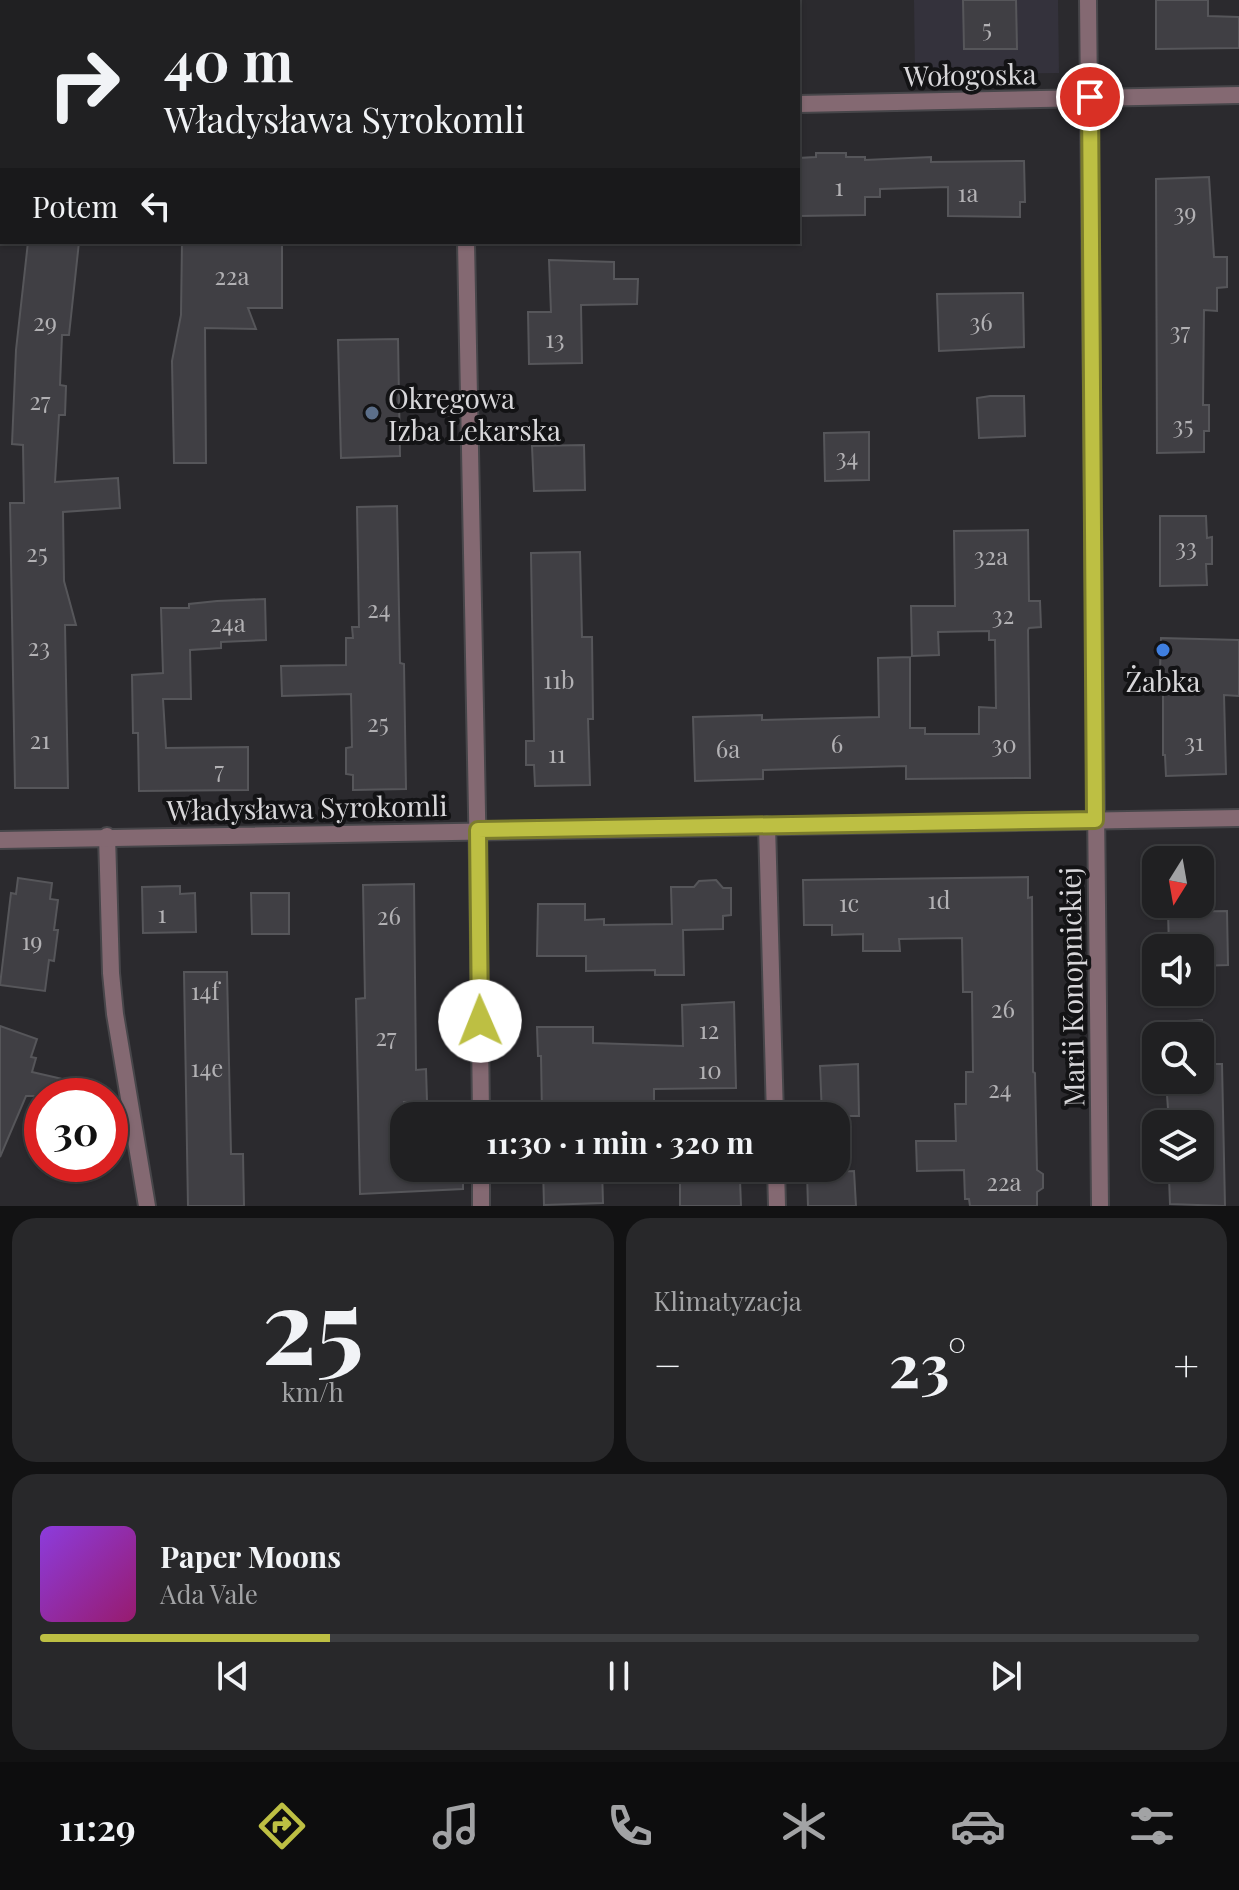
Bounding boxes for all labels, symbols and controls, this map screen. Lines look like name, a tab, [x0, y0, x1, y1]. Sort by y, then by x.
house number: 5	[982, 11, 992, 43]
text: 40 m	[164, 22, 293, 97]
icon: right	[32, 32, 136, 136]
street label: Wołogoska	[902, 54, 1037, 94]
pin	[1056, 63, 1124, 131]
icon: arrive	[1068, 75, 1112, 119]
text: Władysława Syrokomli	[164, 94, 525, 142]
house number: 1	[835, 170, 844, 202]
house number: 1a	[958, 176, 978, 208]
icon: left	[134, 184, 178, 228]
text: Potem	[32, 186, 118, 226]
house number: 39	[1173, 195, 1197, 227]
house number: 22a	[215, 259, 250, 291]
house number: 29	[33, 305, 57, 337]
house number: 36	[969, 305, 993, 337]
house number: 37	[1170, 314, 1191, 346]
house number: 13	[545, 322, 565, 354]
place label: Okręgowa Izba Lekarska	[388, 379, 561, 448]
house number: 27	[29, 384, 51, 416]
marker: Okręgowa Izba Lekarska	[363, 404, 381, 422]
house number: 35	[1173, 408, 1193, 440]
house number: 34	[836, 440, 858, 472]
house number: 33	[1175, 530, 1197, 562]
house number: 25	[26, 536, 48, 568]
house number: 32a	[974, 539, 1008, 571]
house number: 24	[367, 592, 391, 624]
house number: 32	[992, 598, 1014, 630]
house number: 24a	[210, 606, 246, 638]
house number: 23	[28, 630, 50, 662]
marker: Żabka	[1154, 641, 1172, 659]
place label: Żabka	[1125, 662, 1201, 699]
house number: 11b	[543, 663, 575, 695]
house number: 25	[367, 706, 389, 738]
house number: 21	[30, 723, 50, 755]
house number: 31	[1184, 725, 1204, 757]
house number: 6	[831, 727, 843, 759]
house number: 30	[991, 727, 1017, 759]
house number: 6a	[716, 732, 740, 764]
house number: 11	[548, 737, 566, 769]
house number: 7	[214, 753, 224, 785]
street label: Władysława Syrokomli	[165, 786, 448, 828]
north arrow	[1142, 846, 1214, 918]
map controls	[1142, 846, 1214, 1182]
street label: Marii Konopnickiej	[1050, 867, 1092, 1107]
house number: 1d	[928, 883, 950, 915]
house number: 1c	[839, 886, 859, 918]
house number: 1	[158, 897, 167, 929]
house number: 26	[377, 899, 401, 931]
house number: 19	[21, 924, 43, 956]
button: sound	[1142, 934, 1214, 1006]
house number: 14f	[191, 974, 221, 1006]
position arrow	[438, 979, 522, 1063]
house number: 26	[991, 992, 1015, 1024]
house number: 12	[699, 1013, 719, 1045]
house number: 27	[375, 1020, 397, 1052]
button: search	[1142, 1022, 1214, 1094]
house number: 14e	[191, 1051, 223, 1083]
house number: 10	[698, 1053, 722, 1085]
house number: 24	[988, 1072, 1012, 1104]
speed limit sign: 30	[24, 1078, 128, 1182]
button: layers	[1142, 1110, 1214, 1182]
text: 11:30 · 1 min · 320 m	[486, 1122, 754, 1162]
house number: 22a	[987, 1165, 1022, 1197]
text: 25	[262, 1252, 364, 1391]
text: Klimatyzacja	[654, 1283, 802, 1318]
text: 23°	[889, 1323, 966, 1403]
text: −	[654, 1334, 682, 1393]
text: +	[1173, 1334, 1199, 1393]
text: km/h	[282, 1374, 344, 1409]
text: Paper Moons	[160, 1536, 341, 1576]
text: Ada Vale	[160, 1576, 258, 1611]
icon: previous	[211, 1654, 255, 1698]
icon: pause	[597, 1654, 641, 1698]
icon: next	[984, 1654, 1028, 1698]
icon: directions	[254, 1798, 310, 1854]
icon: music	[428, 1798, 484, 1854]
icon: phone	[602, 1798, 658, 1854]
icon: climate	[776, 1798, 832, 1854]
icon: car	[950, 1798, 1006, 1854]
icon: filters	[1124, 1798, 1180, 1854]
text: 11:29	[59, 1802, 136, 1850]

